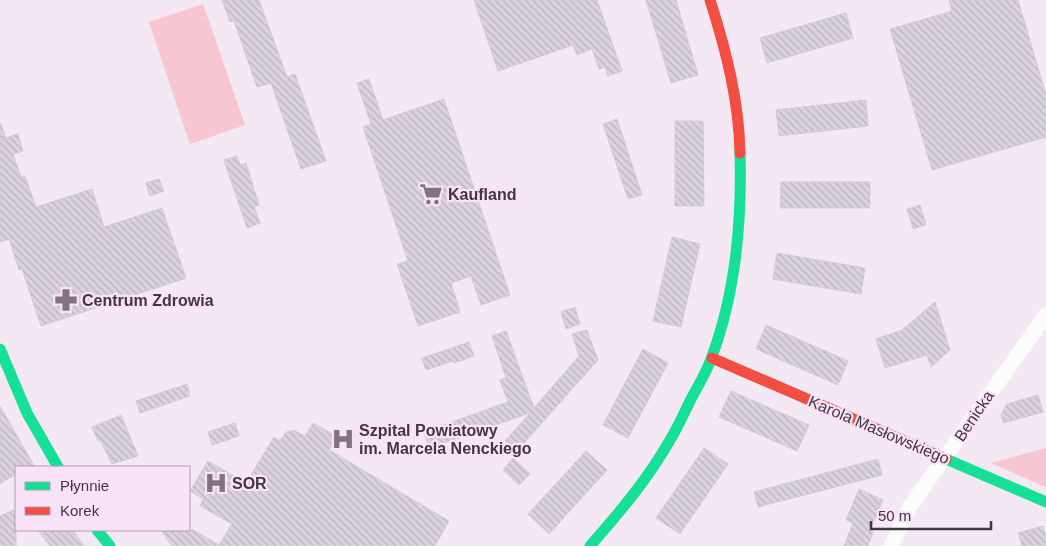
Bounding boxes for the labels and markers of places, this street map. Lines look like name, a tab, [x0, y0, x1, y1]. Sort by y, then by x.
supermarket icon: Kaufland	[418, 181, 444, 207]
place label: Kaufland	[448, 186, 516, 203]
pharmacy icon: Centrum Zdrowia	[53, 287, 79, 313]
place label: Centrum Zdrowia	[82, 292, 214, 309]
place label: Szpital Powiatowy im. Marcela Nenckiego	[359, 422, 532, 457]
hospital icon: Szpital Powiatowy im. Marcela Nenckiego	[330, 426, 356, 452]
hospital icon: SOR	[203, 470, 229, 496]
place label: SOR	[232, 475, 267, 492]

